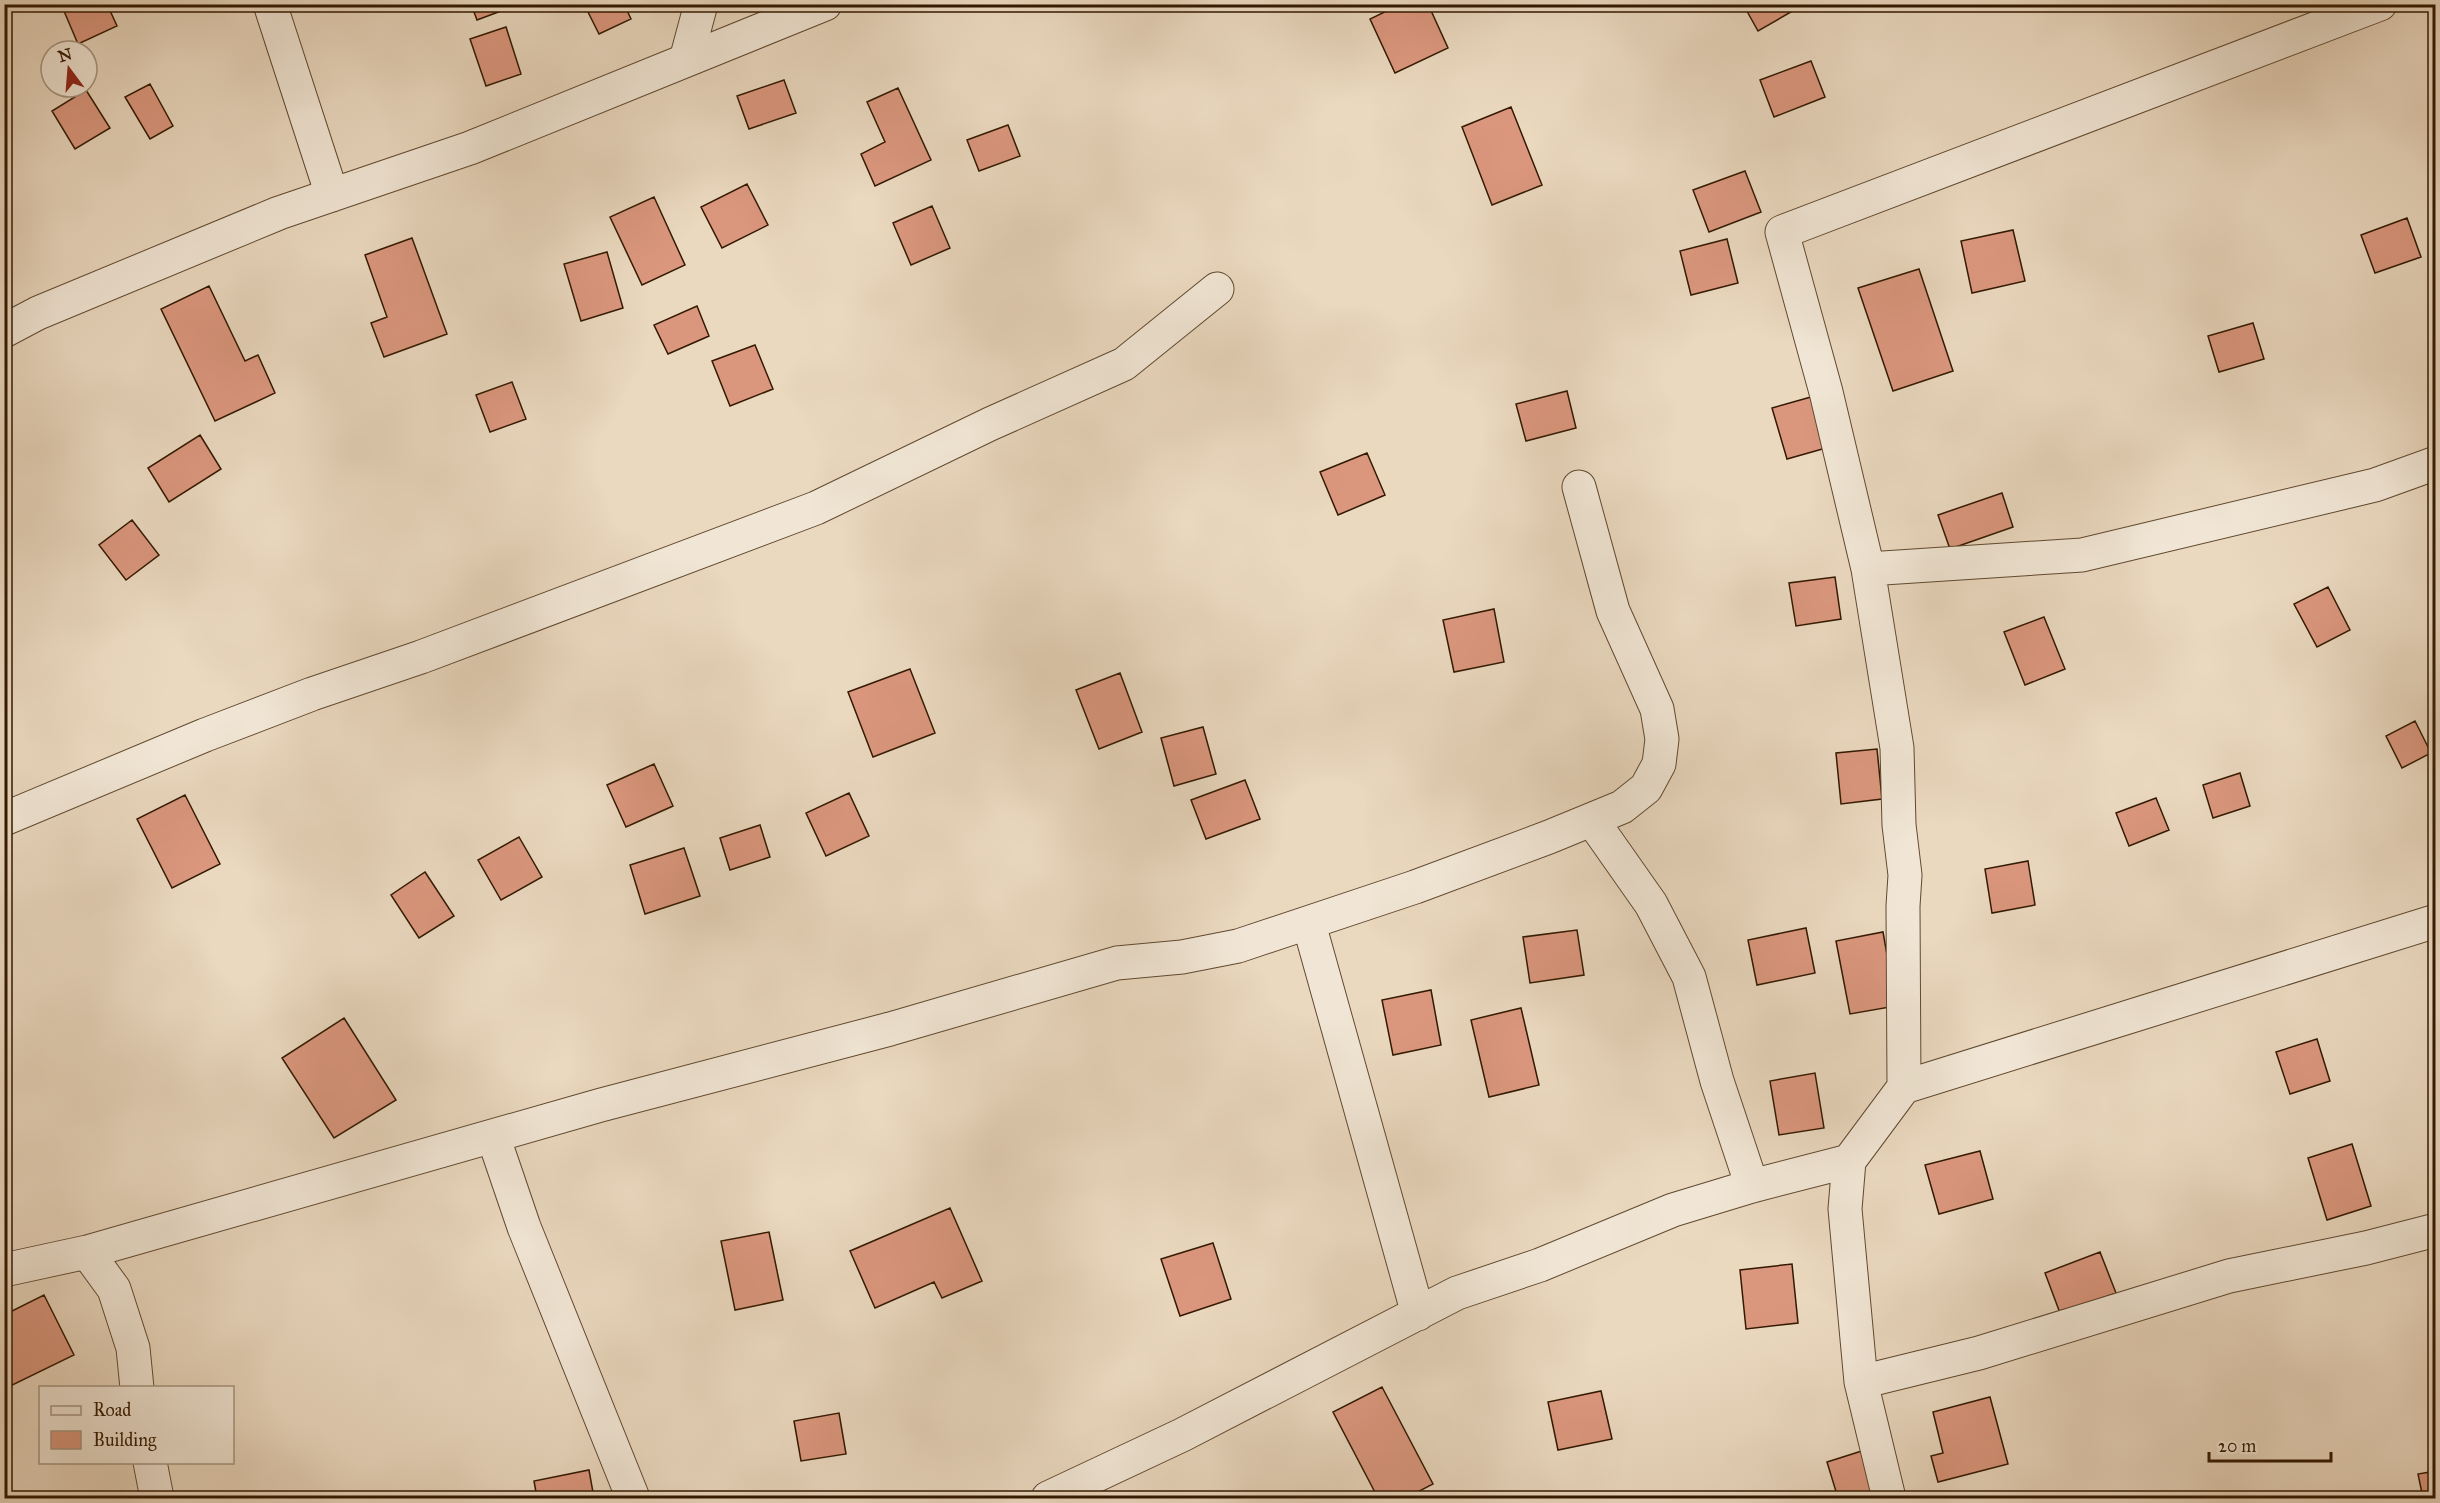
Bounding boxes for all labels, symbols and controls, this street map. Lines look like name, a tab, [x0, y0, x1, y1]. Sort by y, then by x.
north arrow	[39, 39, 99, 99]
text: N	[56, 44, 75, 66]
legend	[39, 1386, 234, 1464]
text: Road	[93, 1399, 131, 1421]
scale bar	[2209, 1425, 2330, 1463]
text: Building	[93, 1429, 157, 1452]
text: 20 m	[2218, 1435, 2256, 1457]

